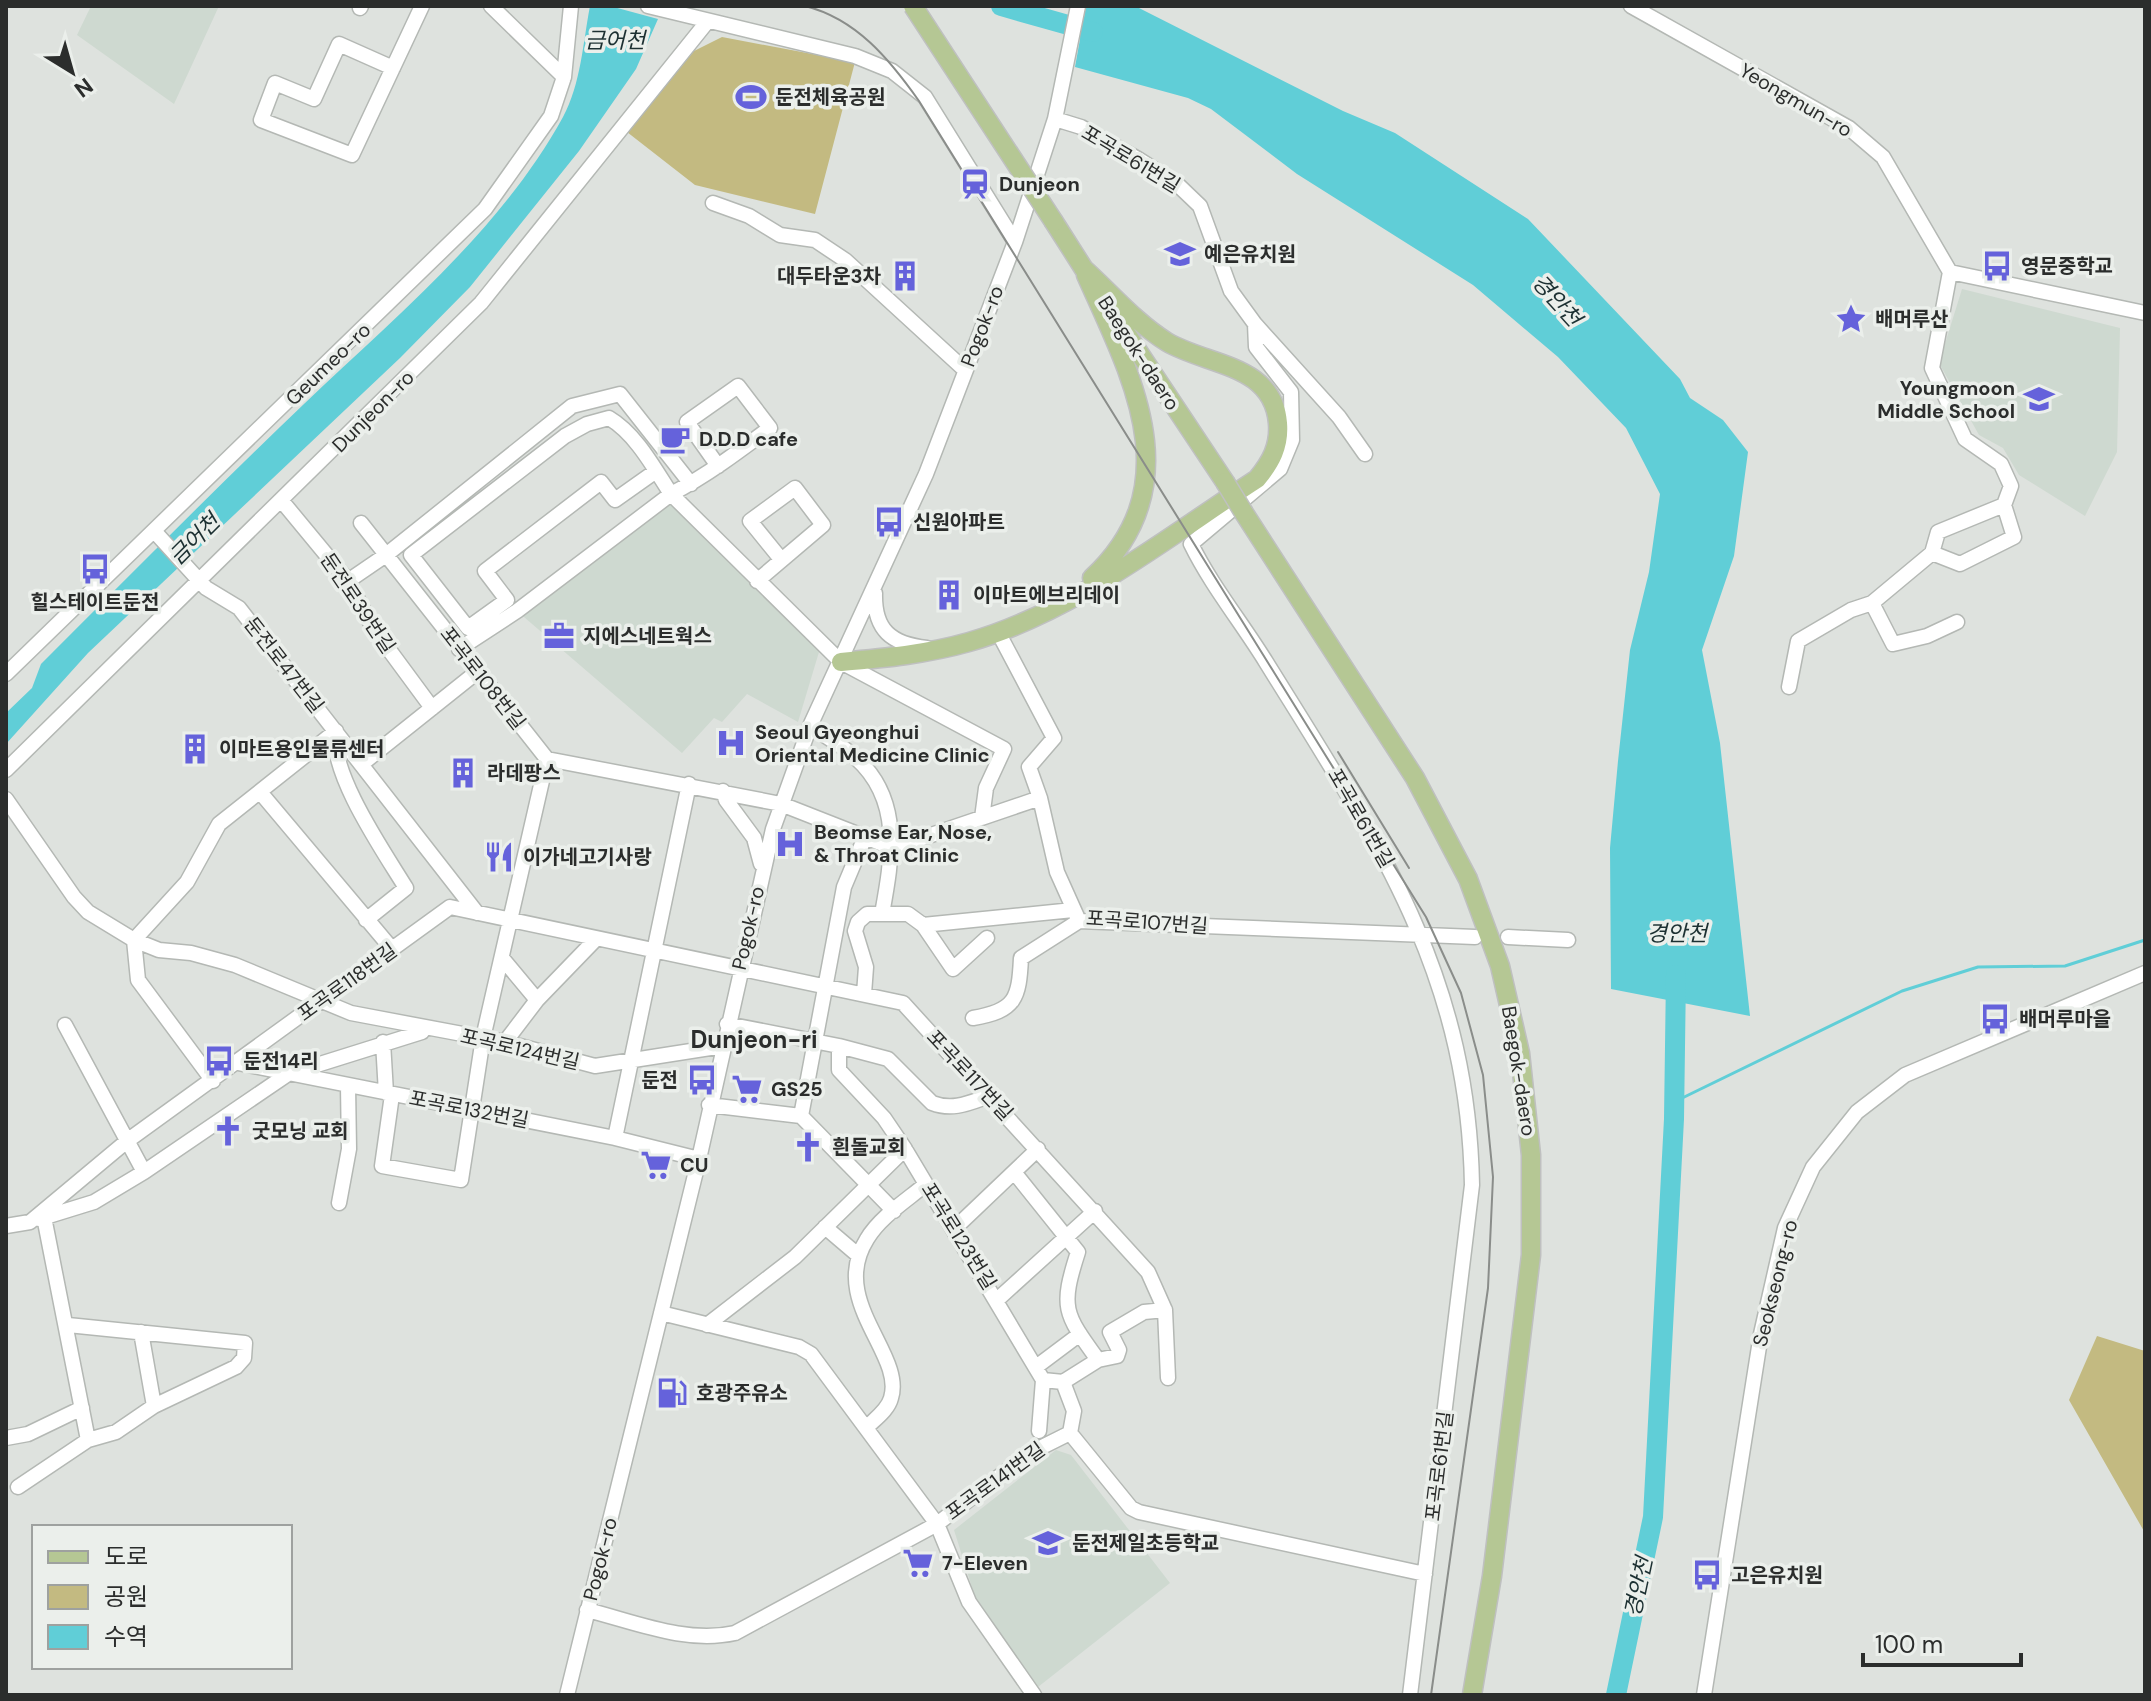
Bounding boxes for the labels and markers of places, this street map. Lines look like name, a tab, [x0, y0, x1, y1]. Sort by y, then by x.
sports icon: 둔전체육공원	[734, 80, 768, 114]
place label: 둔전체육공원	[775, 84, 885, 110]
station icon: Dunjeon	[958, 167, 992, 201]
place label: Dunjeon	[999, 171, 1080, 197]
school or university icon: 예은유치원	[1163, 237, 1197, 271]
place label: 예은유치원	[1204, 241, 1296, 267]
bus stop icon: 영문중학교	[1980, 249, 2014, 283]
place label: 영문중학교	[2021, 253, 2113, 279]
building icon: 대두타운3차	[888, 259, 922, 293]
place label: 대두타운3차	[777, 263, 882, 289]
place icon: 배머루산	[1834, 302, 1868, 336]
place label: 배머루산	[1875, 306, 1949, 332]
place label: Youngmoon Middle School	[1877, 375, 2015, 424]
school or university icon: Youngmoon Middle School	[2022, 382, 2056, 416]
cafe icon: D.D.D cafe	[658, 422, 692, 456]
place label: D.D.D cafe	[699, 426, 798, 452]
bus stop icon: 신원아파트	[872, 505, 906, 539]
place label: 신원아파트	[913, 509, 1005, 535]
bus stop icon: 힐스테이트둔전	[78, 552, 112, 586]
building icon: 이마트에브리데이	[932, 578, 966, 612]
place label: 이마트에브리데이	[973, 582, 1120, 608]
place label: 힐스테이트둔전	[31, 589, 159, 615]
office icon: 지에스네트웍스	[542, 619, 576, 653]
place label: 지에스네트웍스	[583, 623, 712, 649]
place label: Seoul Gyeonghui Oriental Medicine Clinic	[755, 719, 990, 768]
hospital icon: Seoul Gyeonghui Oriental Medicine Clinic	[714, 726, 748, 760]
building icon: 이마트용인물류센터	[178, 732, 212, 766]
place label: 이마트용인물류센터	[219, 736, 385, 762]
building icon: 라데팡스	[446, 756, 480, 790]
place label: 라데팡스	[487, 760, 561, 786]
place label: Beomse Ear, Nose, & Throat Clinic	[814, 819, 992, 868]
hospital icon: Beomse Ear, Nose, & Throat Clinic	[773, 827, 807, 861]
restaurant icon: 이가네고기사랑	[482, 840, 516, 874]
place label: 이가네고기사랑	[523, 844, 652, 870]
bus stop icon: 배머루마을	[1978, 1002, 2012, 1036]
place label: 배머루마을	[2019, 1006, 2111, 1032]
bus stop icon: 둔전14리	[202, 1044, 236, 1078]
place label: 둔전14리	[243, 1048, 318, 1074]
bus stop icon: 둔전	[685, 1063, 719, 1097]
place label: 둔전	[641, 1067, 678, 1093]
supermarket icon: GS25	[730, 1072, 764, 1106]
place label: GS25	[771, 1076, 823, 1102]
church icon: 굿모닝 교회	[211, 1114, 245, 1148]
place label: 굿모닝 교회	[252, 1118, 349, 1144]
church icon: 흰돌교회	[791, 1130, 825, 1164]
place label: 흰돌교회	[832, 1134, 906, 1160]
supermarket icon: CU	[639, 1148, 673, 1182]
place label: CU	[680, 1152, 708, 1178]
fuel station icon: 호광주유소	[655, 1376, 689, 1410]
place label: 호광주유소	[696, 1380, 788, 1406]
school or university icon: 둔전제일초등학교	[1031, 1526, 1065, 1560]
place label: 둔전제일초등학교	[1072, 1530, 1219, 1556]
supermarket icon: 7-Eleven	[901, 1546, 935, 1580]
place label: 7-Eleven	[942, 1550, 1028, 1576]
bus stop icon: 고은유치원	[1690, 1558, 1724, 1592]
place label: 고은유치원	[1731, 1562, 1823, 1588]

